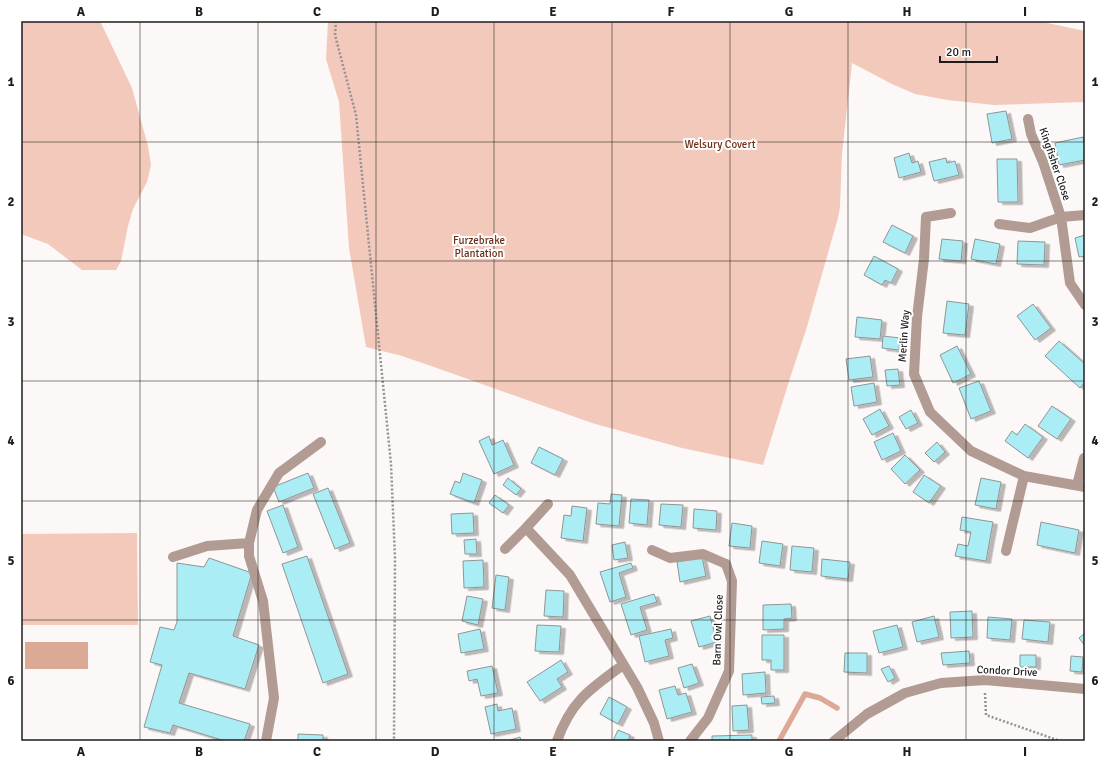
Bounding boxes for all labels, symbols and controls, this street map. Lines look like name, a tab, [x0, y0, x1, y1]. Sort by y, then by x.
text: A	[77, 4, 86, 20]
text: B	[195, 4, 203, 20]
text: C	[313, 4, 321, 20]
text: D	[431, 4, 440, 20]
text: E	[549, 4, 557, 20]
text: F	[668, 4, 675, 20]
text: G	[785, 4, 793, 20]
text: H	[903, 4, 911, 20]
text: I	[1023, 4, 1027, 20]
scale bar	[940, 38, 997, 64]
text: 20 m	[946, 45, 971, 60]
text: 1	[7, 74, 15, 90]
text: 1	[1091, 74, 1099, 90]
street label: Kingfisher Close	[1036, 126, 1074, 202]
park label: Welsury Covert	[684, 138, 756, 151]
text: 2	[7, 194, 15, 210]
text: 2	[1091, 194, 1099, 210]
park label: Furzebrake Plantation	[453, 234, 505, 260]
street label: Merlin Way	[896, 308, 912, 363]
text: 3	[7, 314, 15, 330]
text: 3	[1091, 314, 1099, 330]
text: 4	[7, 433, 15, 449]
text: 4	[1091, 433, 1099, 449]
text: 5	[7, 553, 15, 569]
text: 5	[1091, 553, 1099, 569]
street label: Barn Owl Close	[710, 594, 726, 666]
street label: Condor Drive	[976, 663, 1038, 679]
text: 6	[7, 673, 15, 689]
text: 6	[1091, 673, 1099, 689]
text: A	[77, 744, 86, 760]
text: B	[195, 744, 203, 760]
text: C	[313, 744, 321, 760]
text: D	[431, 744, 440, 760]
text: E	[549, 744, 557, 760]
text: F	[668, 744, 675, 760]
text: G	[785, 744, 793, 760]
text: H	[903, 744, 911, 760]
text: I	[1023, 744, 1027, 760]

